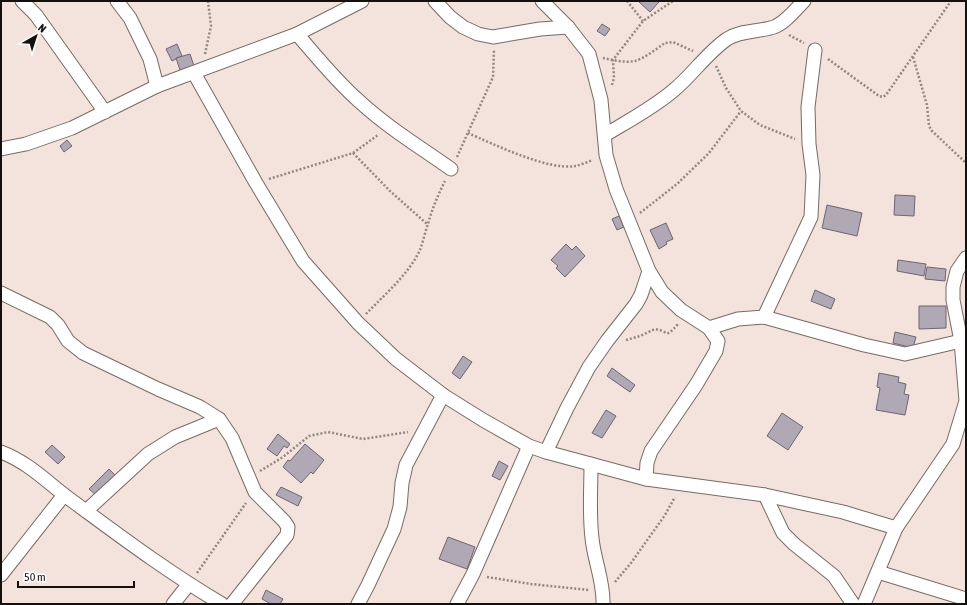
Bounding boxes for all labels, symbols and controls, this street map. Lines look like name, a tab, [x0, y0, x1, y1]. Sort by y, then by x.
north arrow	[16, 16, 56, 56]
text: N	[36, 22, 49, 35]
scale bar	[18, 563, 134, 589]
text: 50 m	[24, 570, 46, 584]

